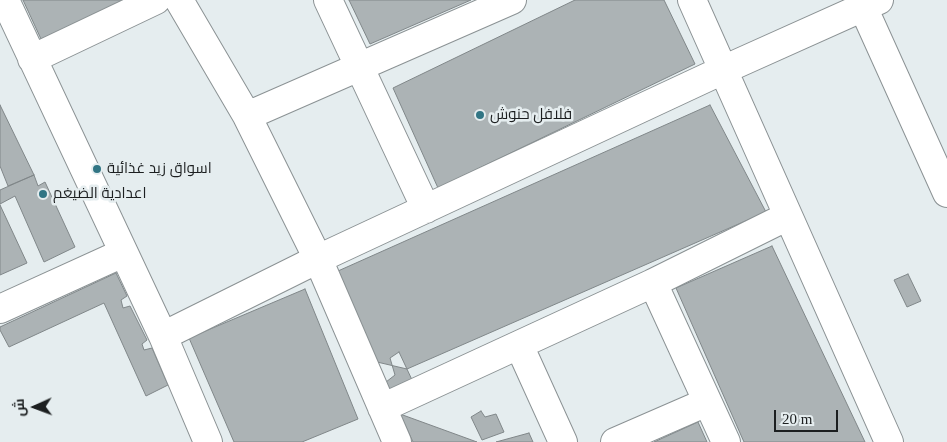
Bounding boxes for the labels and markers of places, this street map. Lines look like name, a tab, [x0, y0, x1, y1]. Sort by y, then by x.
place label: فلافل حنوش	[490, 106, 572, 124]
marker: فلافل حنوش	[474, 109, 486, 121]
place label: اسواق زيد غذائية	[107, 160, 212, 178]
marker: اسواق زيد غذائية	[91, 163, 103, 175]
place label: اعدادية الضيغم	[53, 185, 146, 203]
marker: اعدادية الضيغم	[37, 188, 49, 200]

